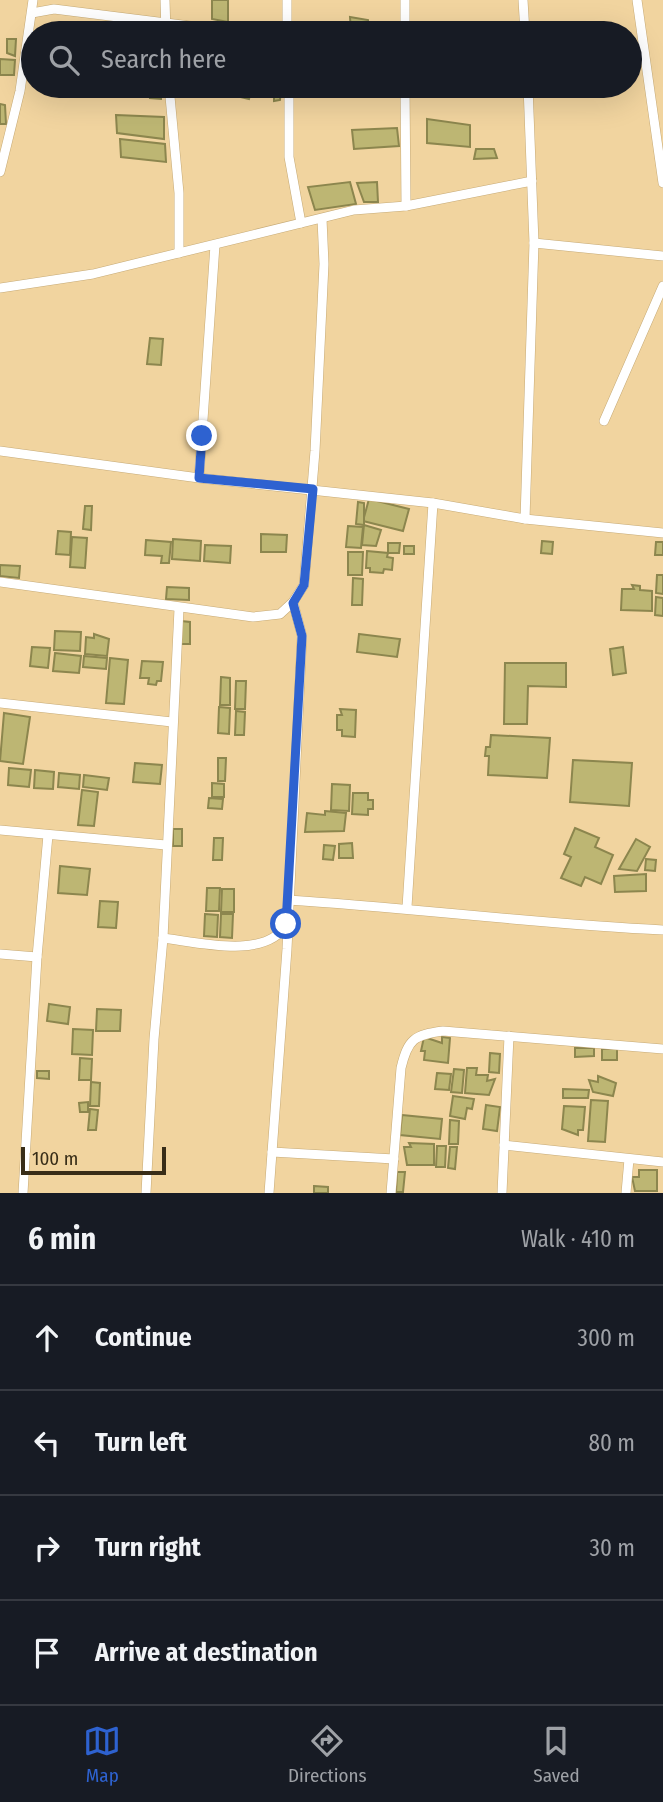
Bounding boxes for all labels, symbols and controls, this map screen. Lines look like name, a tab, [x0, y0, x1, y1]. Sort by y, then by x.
search box	[21, 21, 642, 98]
icon: search	[45, 41, 83, 79]
text: Search here	[101, 44, 226, 75]
route end	[186, 420, 217, 451]
route start	[270, 908, 301, 939]
scale bar	[21, 1144, 166, 1176]
text: 100 m	[32, 1147, 78, 1170]
text: 6 min	[28, 1221, 96, 1257]
text: Walk · 410 m	[521, 1225, 635, 1253]
icon: ahead	[28, 1319, 66, 1357]
text: Continue	[95, 1322, 192, 1353]
text: 300 m	[578, 1324, 635, 1352]
icon: left	[28, 1424, 66, 1462]
text: Turn left	[95, 1427, 187, 1458]
text: 80 m	[588, 1429, 635, 1457]
icon: right	[28, 1529, 66, 1567]
text: Turn right	[95, 1532, 201, 1563]
text: 30 m	[590, 1534, 635, 1562]
icon: arrive	[28, 1634, 66, 1672]
text: Arrive at destination	[95, 1637, 318, 1668]
tab: Map	[83, 1722, 121, 1787]
tab: Directions	[288, 1722, 367, 1787]
tab: Saved	[533, 1722, 580, 1787]

